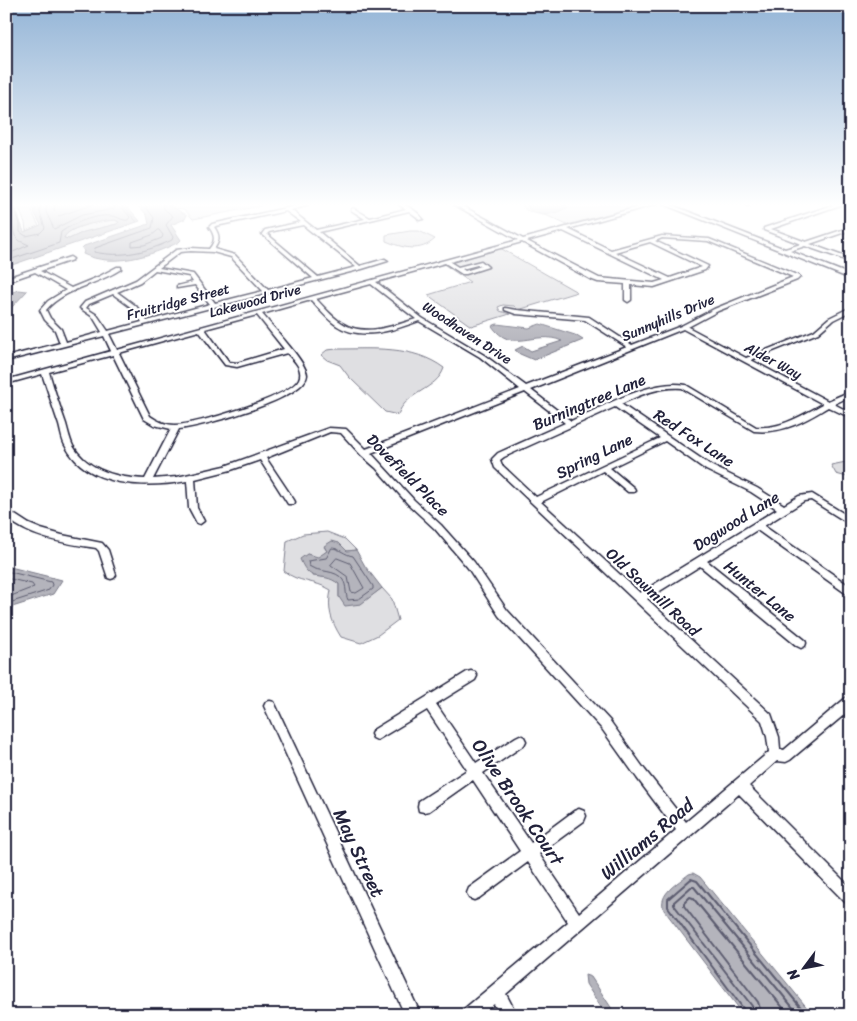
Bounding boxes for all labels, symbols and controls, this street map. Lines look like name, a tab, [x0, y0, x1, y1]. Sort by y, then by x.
street label: Fruitridge Street	[124, 276, 232, 328]
street label: Lakewood Drive	[206, 277, 304, 325]
street label: Sunnyhills Drive	[617, 287, 719, 349]
street label: Woodhaven Drive	[417, 294, 517, 372]
street label: Alder Way	[739, 335, 807, 387]
street label: Burningtree Lane	[528, 365, 650, 439]
street label: Red Fox Lane	[647, 401, 741, 475]
street label: Spring Lane	[551, 425, 638, 487]
street label: Dovefield Place	[359, 426, 457, 524]
street label: Dogwood Lane	[687, 483, 785, 559]
street label: Old Sawmill Road	[599, 540, 708, 645]
street label: Hunter Lane	[717, 552, 803, 630]
street label: Olive Brook Court	[463, 732, 574, 873]
street label: Williams Road	[593, 789, 702, 888]
street label: May Street	[324, 803, 394, 903]
north arrow	[780, 944, 830, 994]
text: N	[780, 964, 807, 986]

